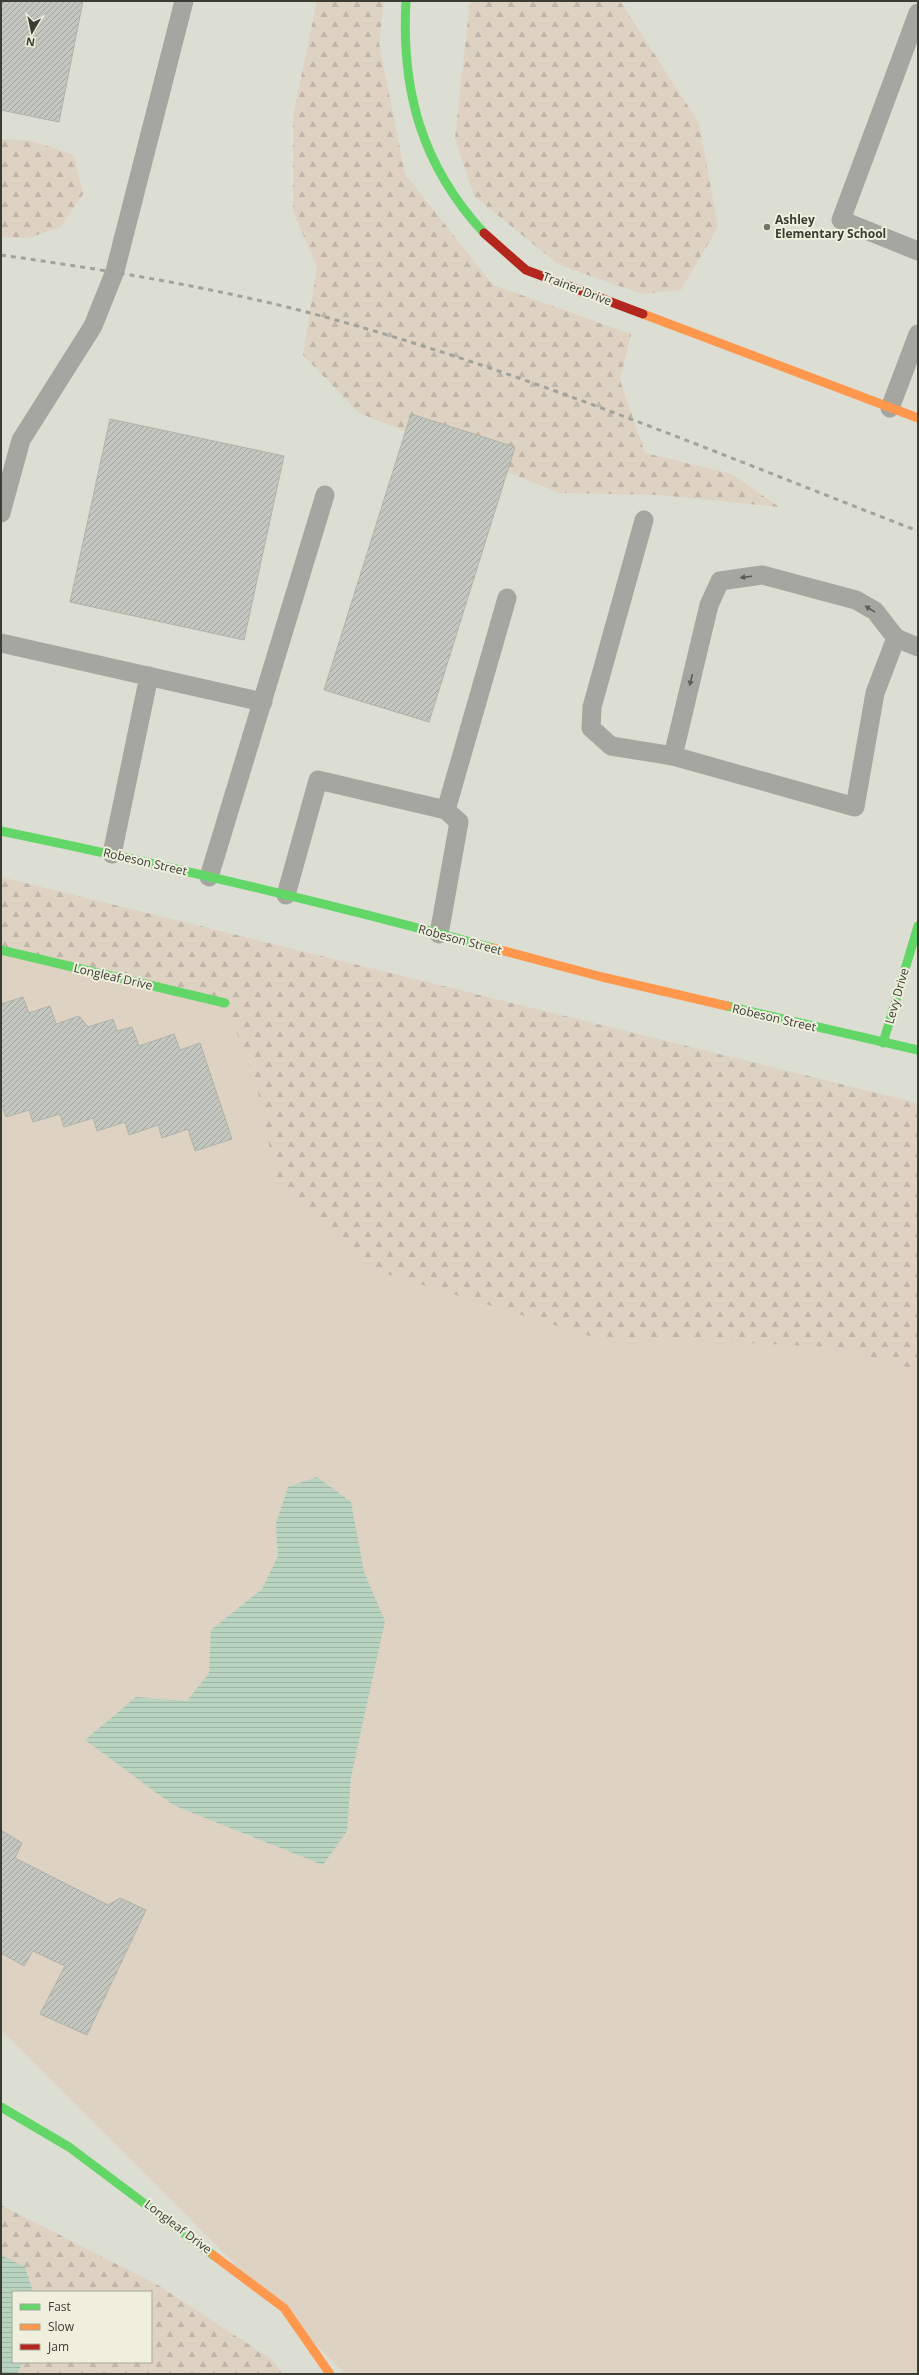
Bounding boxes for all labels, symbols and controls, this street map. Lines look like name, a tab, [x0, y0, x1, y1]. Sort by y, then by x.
north arrow	[12, 12, 52, 52]
text: N	[25, 34, 36, 50]
place label: Ashley Elementary School	[775, 211, 886, 242]
marker: Ashley Elementary School	[762, 222, 772, 232]
street label: Trainer Drive	[540, 268, 614, 310]
one-way arrow	[740, 574, 752, 580]
one-way arrow	[865, 605, 875, 613]
one-way arrow	[688, 674, 694, 686]
street label: Robeson Street	[101, 844, 189, 879]
street label: Robeson Street	[417, 920, 504, 959]
street label: Longleaf Drive	[72, 959, 154, 994]
street label: Levy Drive	[880, 966, 913, 1026]
street label: Robeson Street	[730, 1000, 818, 1035]
street label: Longleaf Drive	[141, 2196, 216, 2258]
legend	[12, 2291, 152, 2363]
text: Fast	[48, 2298, 71, 2315]
text: Slow	[48, 2318, 75, 2335]
text: Jam	[47, 2338, 69, 2355]

